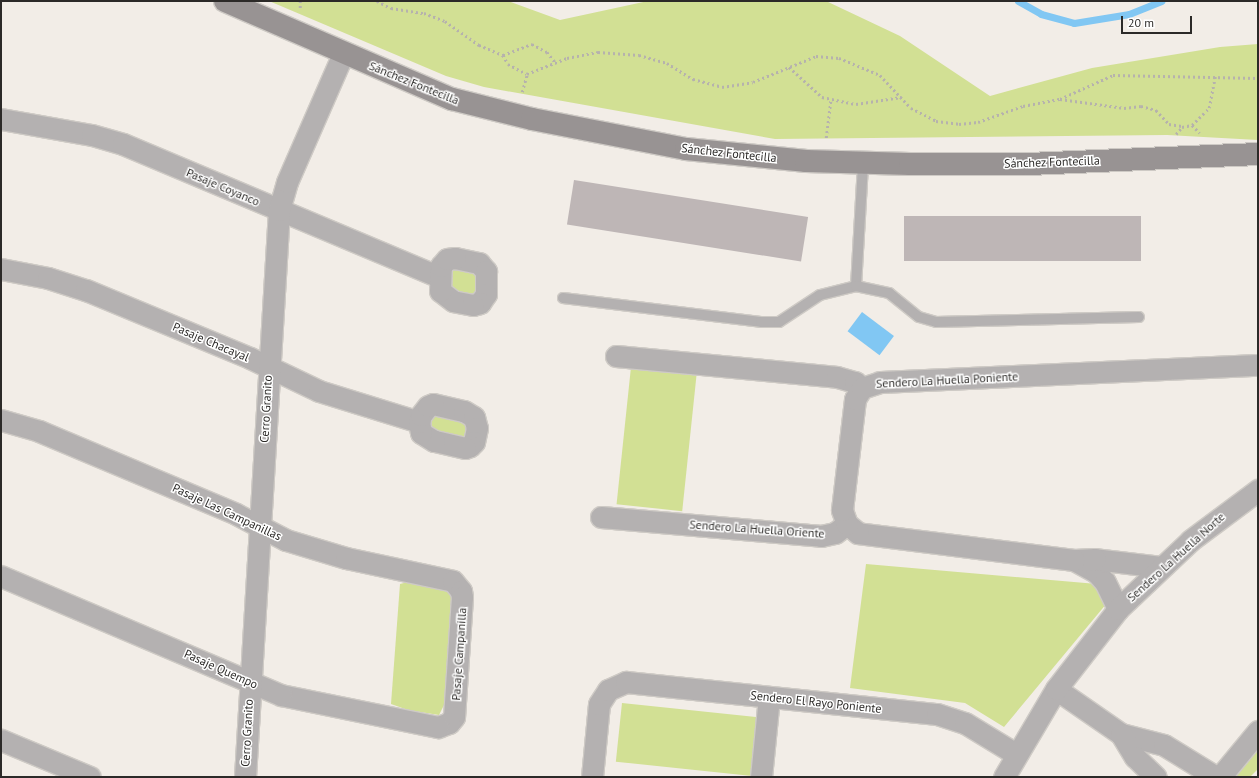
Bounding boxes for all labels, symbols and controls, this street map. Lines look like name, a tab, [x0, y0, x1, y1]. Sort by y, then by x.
scale bar	[1123, 8, 1194, 34]
text: 20 m	[1128, 15, 1154, 30]
street label: Sánchez Fontecilla	[367, 58, 461, 108]
street label: Sánchez Fontecilla	[680, 141, 778, 165]
street label: Sánchez Fontecilla	[1004, 153, 1100, 171]
street label: Pasaje Coyanco	[184, 165, 262, 209]
street label: Pasaje Chacayal	[171, 319, 251, 365]
street label: Sendero La Huella Poniente	[876, 369, 1018, 391]
street label: Cerro Granito	[257, 375, 275, 443]
street label: Pasaje Las Campanillas	[170, 480, 284, 544]
street label: Sendero La Huella Norte	[1124, 509, 1228, 605]
street label: Sendero La Huella Oriente	[689, 517, 825, 541]
street label: Pasaje Campanilla	[449, 607, 469, 701]
street label: Pasaje Quempo	[182, 646, 260, 692]
street label: Sendero El Rayo Poniente	[750, 688, 882, 716]
street label: Cerro Granito	[238, 699, 256, 767]

